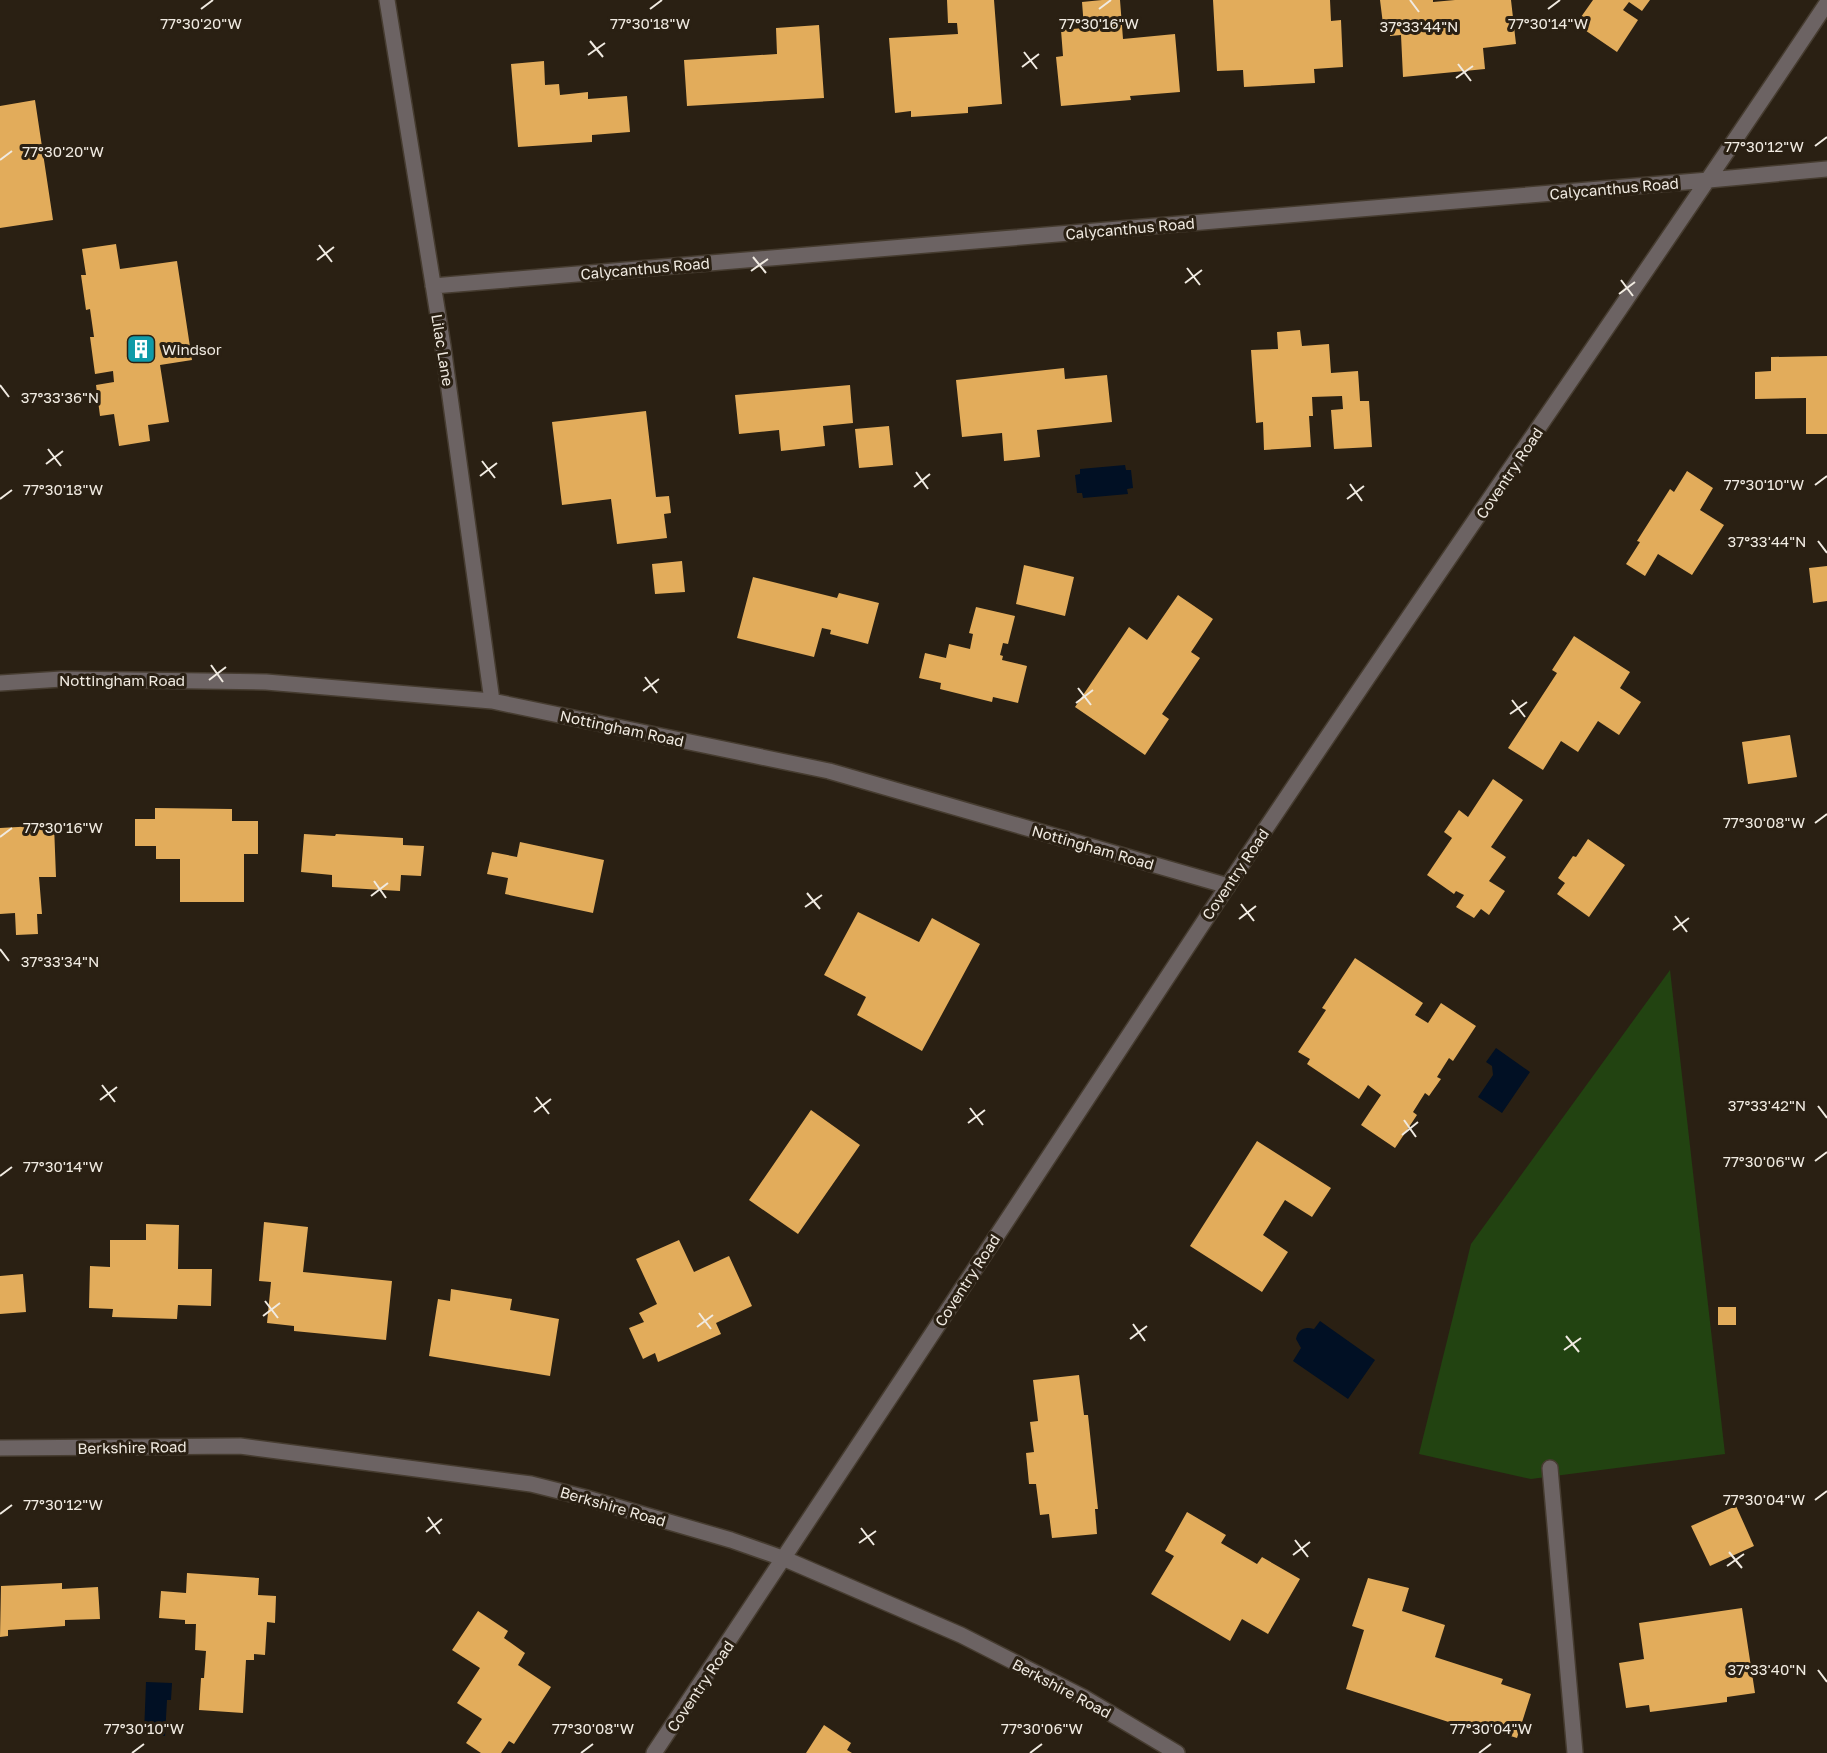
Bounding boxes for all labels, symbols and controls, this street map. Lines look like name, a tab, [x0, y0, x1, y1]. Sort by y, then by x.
text: 77°30'20"W	[160, 14, 242, 32]
text: 77°30'18"W	[610, 14, 690, 32]
text: 77°30'16"W	[1059, 14, 1139, 32]
text: 77°30'14"W	[1508, 14, 1588, 32]
text: 37°33'44"N	[1380, 17, 1458, 35]
text: 77°30'12"W	[1724, 137, 1804, 155]
text: 77°30'20"W	[22, 142, 104, 160]
street label: Calycanthus Road	[1549, 173, 1679, 203]
street label: Calycanthus Road	[1065, 213, 1195, 243]
street label: Calycanthus Road	[580, 253, 710, 283]
street label: Lilac Lane	[428, 313, 458, 388]
building icon: Windsor	[125, 333, 157, 365]
place label: Windsor	[162, 340, 222, 358]
text: 37°33'36"N	[21, 388, 99, 406]
street label: Coventry Road	[1472, 424, 1546, 522]
text: 77°30'10"W	[1724, 475, 1804, 493]
text: 77°30'18"W	[23, 480, 103, 498]
text: 37°33'44"N	[1728, 532, 1806, 550]
street label: Nottingham Road	[59, 671, 185, 689]
street label: Nottingham Road	[558, 706, 686, 750]
text: 77°30'08"W	[1723, 813, 1805, 831]
text: 77°30'16"W	[23, 818, 103, 836]
street label: Nottingham Road	[1030, 821, 1156, 873]
street label: Coventry Road	[1198, 825, 1272, 923]
text: 37°33'34"N	[21, 952, 99, 970]
text: 37°33'42"N	[1728, 1096, 1806, 1114]
text: 77°30'06"W	[1723, 1152, 1805, 1170]
text: 77°30'14"W	[23, 1157, 103, 1175]
street label: Coventry Road	[931, 1231, 1003, 1329]
street label: Berkshire Road	[77, 1437, 187, 1457]
street label: Berkshire Road	[558, 1482, 668, 1530]
text: 77°30'04"W	[1723, 1490, 1805, 1508]
text: 77°30'12"W	[23, 1495, 103, 1513]
street label: Coventry Road	[663, 1637, 737, 1735]
street label: Berkshire Road	[1010, 1654, 1114, 1722]
text: 37°33'40"N	[1727, 1660, 1807, 1678]
text: 77°30'10"W	[104, 1719, 184, 1737]
text: 77°30'08"W	[552, 1719, 634, 1737]
text: 77°30'06"W	[1001, 1719, 1083, 1737]
text: 77°30'04"W	[1450, 1719, 1532, 1737]

